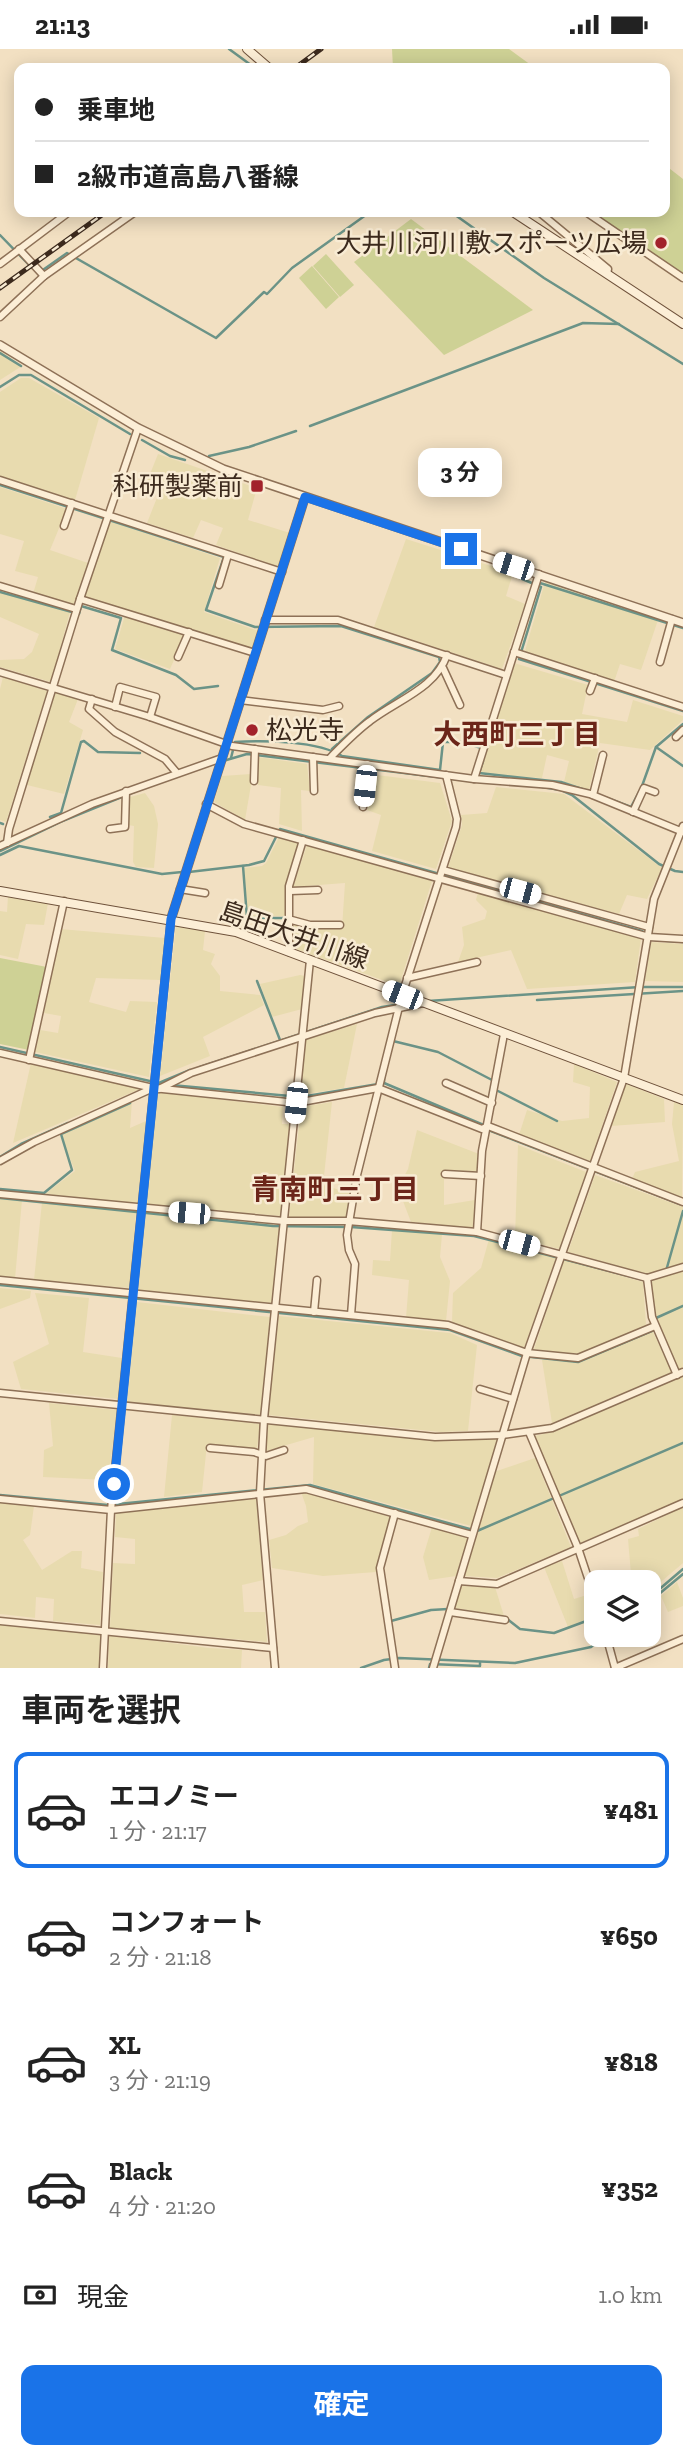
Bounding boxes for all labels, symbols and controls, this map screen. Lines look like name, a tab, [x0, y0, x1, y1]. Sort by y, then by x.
text: 21:13	[35, 9, 90, 41]
text: 乗車地	[77, 94, 155, 126]
text: 2級市道高島八番線	[77, 161, 299, 193]
place label: 大井川河川敷スポーツ広場	[336, 227, 647, 259]
marker: 大井川河川敷スポーツ広場	[653, 235, 669, 251]
callout: 3 分	[419, 447, 503, 497]
text: 3 分	[440, 458, 480, 486]
place label: 科研製薬前	[113, 470, 243, 502]
marker: 科研製薬前	[249, 478, 265, 494]
route end	[445, 533, 477, 565]
car	[490, 550, 537, 582]
place label: 松光寺	[266, 714, 344, 746]
district label: 大西町三丁目	[433, 718, 601, 751]
marker: 松光寺	[244, 722, 260, 738]
car	[353, 764, 378, 808]
car	[497, 875, 544, 907]
street label: 島田大井川線	[215, 894, 373, 976]
car	[379, 978, 426, 1012]
car	[284, 1081, 309, 1125]
district label: 青南町三丁目	[251, 1173, 419, 1206]
car	[168, 1201, 211, 1225]
car	[496, 1227, 543, 1259]
route start	[98, 1468, 130, 1500]
map controls	[584, 1570, 661, 1647]
button: layers	[584, 1570, 661, 1647]
text: 車両を選択	[21, 1691, 181, 1729]
icon: car	[25, 1779, 88, 1842]
text: エコノミー	[109, 1780, 239, 1812]
text: ¥481	[603, 1794, 658, 1826]
text: 1 分 · 21:17	[109, 1817, 207, 1845]
icon: car	[25, 1905, 88, 1968]
text: コンフォート	[109, 1906, 264, 1938]
text: ¥650	[600, 1920, 658, 1952]
text: 2 分 · 21:18	[109, 1943, 212, 1971]
text: XL	[109, 2029, 141, 2061]
icon: car	[25, 2031, 88, 2094]
text: ¥818	[604, 2046, 658, 2078]
text: 3 分 · 21:19	[109, 2066, 211, 2094]
text: Black	[109, 2155, 172, 2187]
icon: car	[25, 2157, 88, 2220]
text: ¥352	[601, 2172, 658, 2204]
text: 4 分 · 21:20	[109, 2192, 216, 2220]
icon: cash	[21, 2276, 59, 2314]
text: 現金	[77, 2281, 129, 2313]
text: 1.0 km	[598, 2281, 662, 2309]
button: 確定	[21, 2365, 662, 2445]

